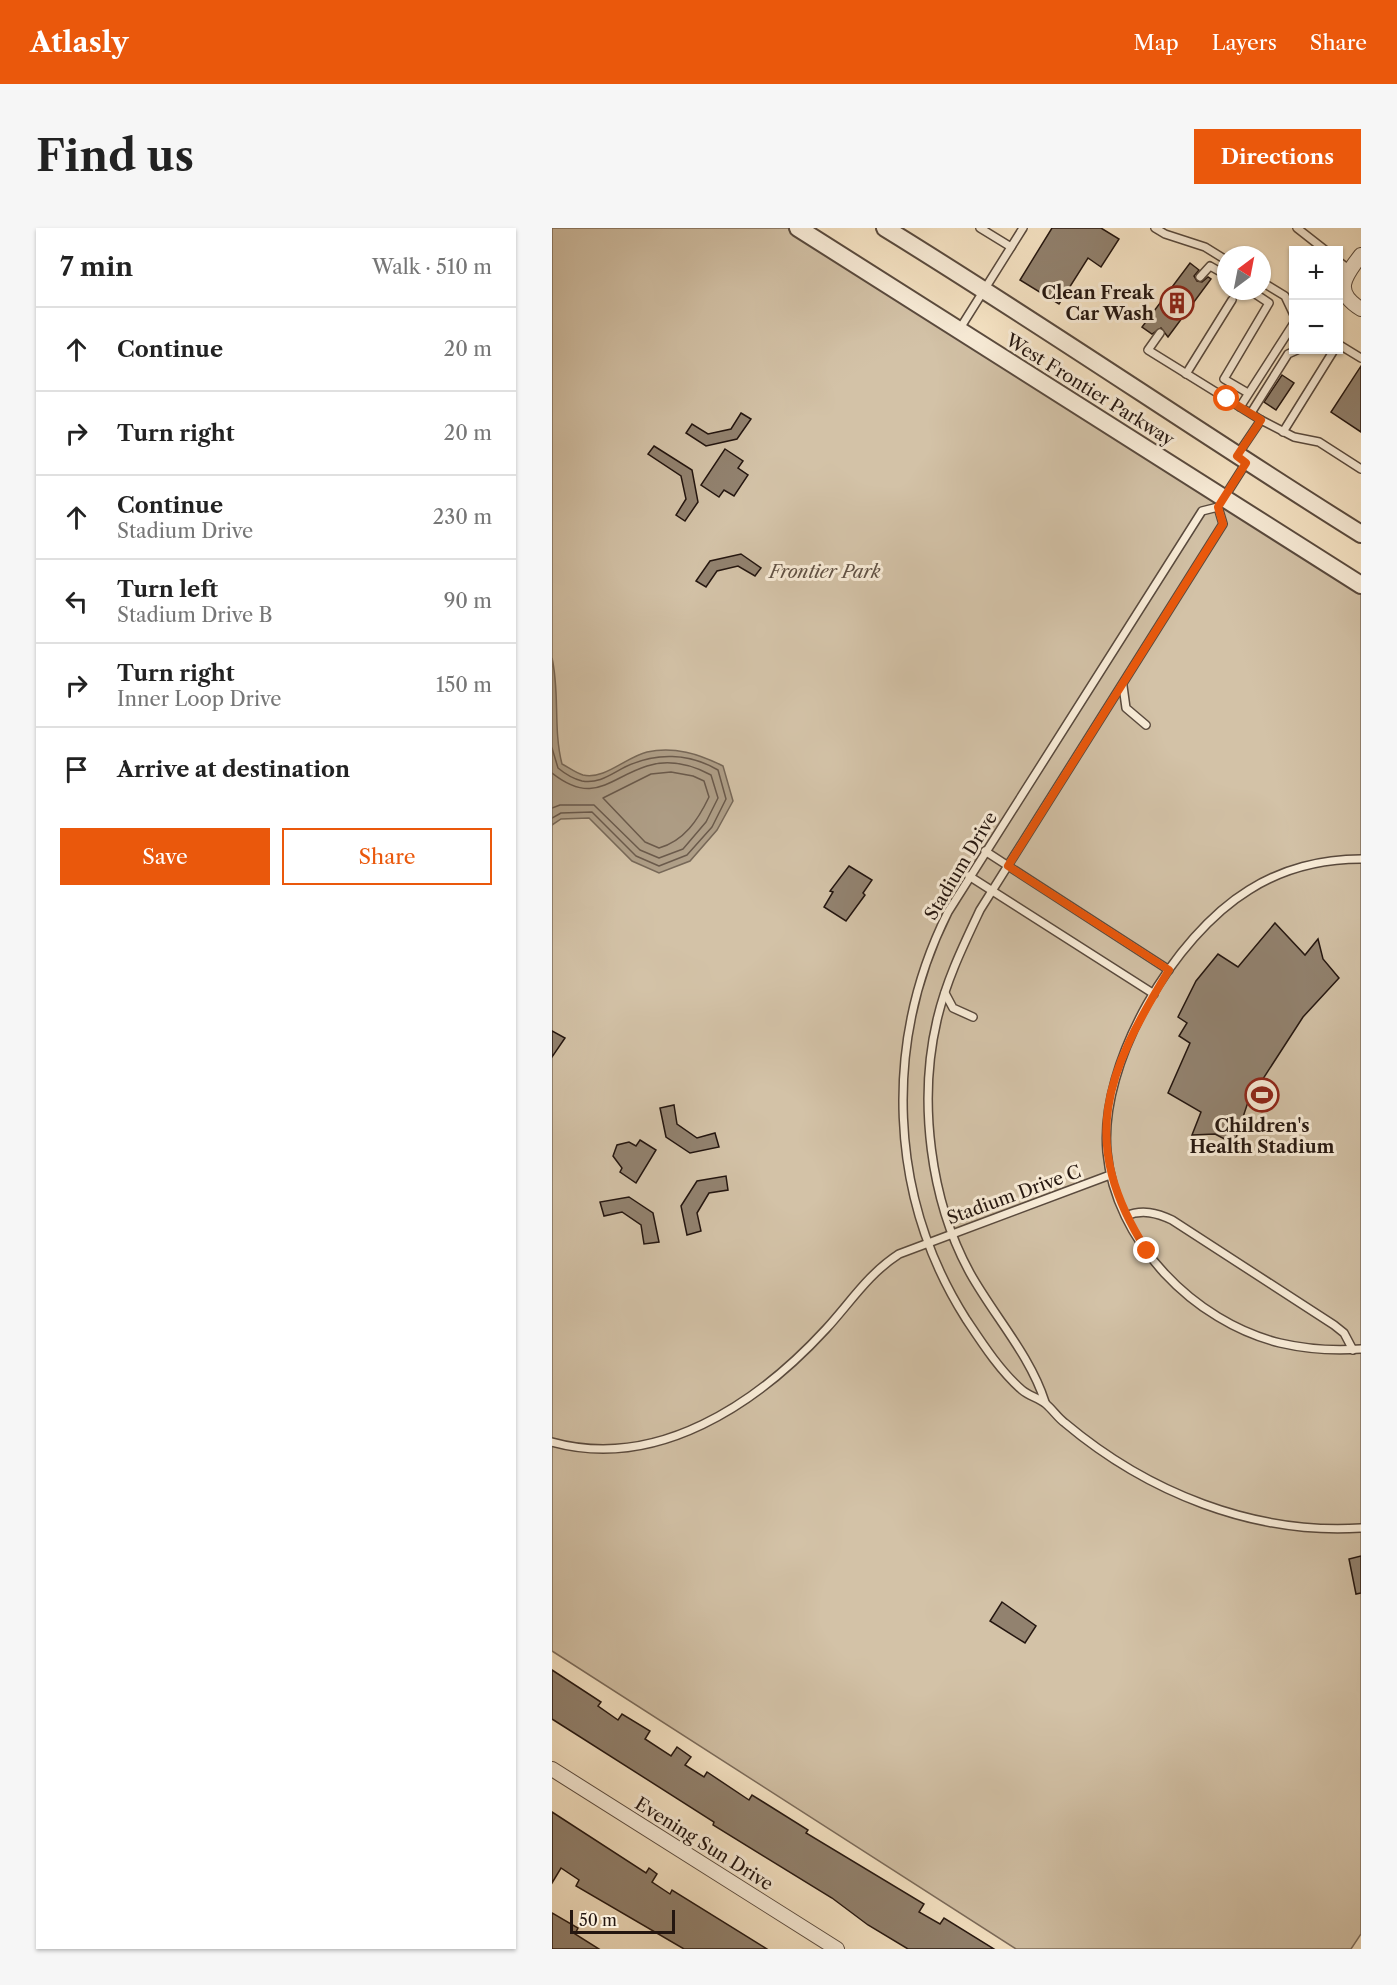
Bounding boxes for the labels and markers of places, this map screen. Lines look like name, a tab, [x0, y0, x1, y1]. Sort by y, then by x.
place label: Clean Freak Car Wash	[1042, 282, 1155, 325]
building icon: Clean Freak Car Wash	[1159, 285, 1195, 321]
sports icon: Children's Health Stadium	[1244, 1077, 1280, 1113]
place label: Children's Health Stadium	[1189, 1115, 1335, 1158]

